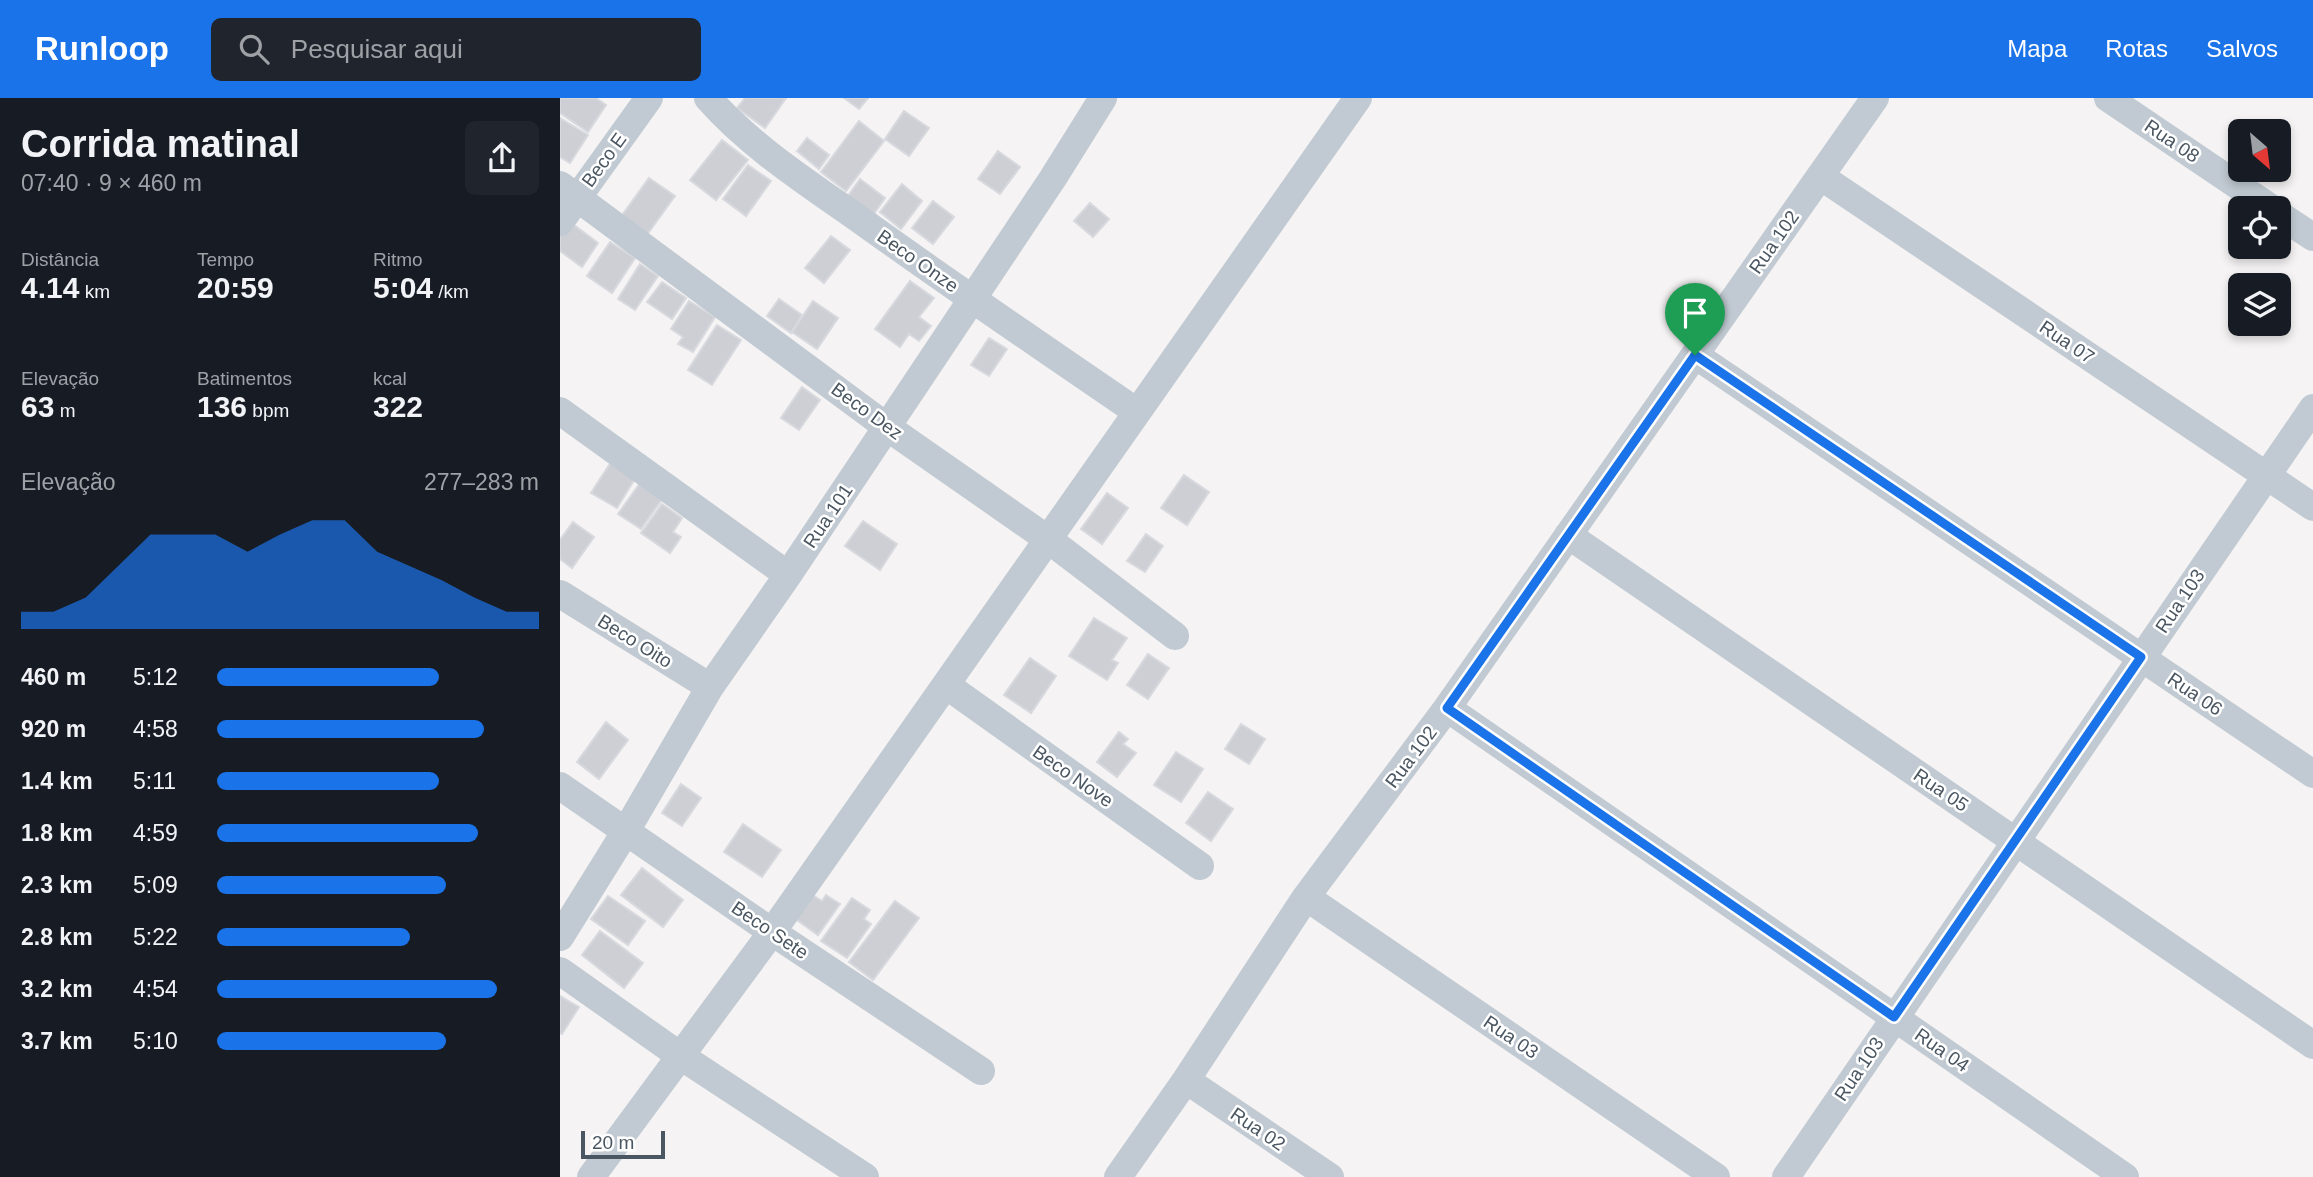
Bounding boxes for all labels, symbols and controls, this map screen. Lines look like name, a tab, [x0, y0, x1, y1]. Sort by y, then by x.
search box	[211, 18, 701, 81]
text: Runloop	[35, 30, 169, 67]
icon: search	[235, 30, 273, 68]
text: Pesquisar aqui	[291, 34, 463, 64]
text: Mapa	[2007, 35, 2067, 62]
text: Rotas	[2105, 35, 2168, 62]
text: Salvos	[2206, 35, 2278, 62]
street label: Rua 08	[2141, 115, 2203, 167]
north arrow	[2228, 119, 2291, 182]
map controls	[2228, 119, 2291, 336]
button: share	[465, 121, 539, 195]
text: Corrida matinal	[21, 123, 300, 165]
street label: Beco E	[577, 129, 631, 191]
text: 07:40 · 9 × 460 m	[21, 170, 202, 196]
button: locate	[2228, 196, 2291, 259]
street label: Rua 102	[1745, 207, 1803, 277]
street label: Beco Onze	[873, 225, 963, 297]
text: Distância	[21, 249, 99, 270]
text: Tempo	[197, 249, 254, 270]
text: Ritmo	[373, 249, 423, 270]
text: 4.14	[21, 271, 79, 304]
text: 20:59	[197, 271, 274, 304]
text: 5:04	[373, 271, 433, 304]
button: layers	[2228, 273, 2291, 336]
text: km	[79, 281, 110, 302]
text: /km	[433, 281, 469, 302]
pin	[1665, 283, 1725, 355]
icon: arrive	[1676, 294, 1714, 332]
street label: Rua 07	[2036, 316, 2098, 368]
text: Elevação	[21, 368, 99, 389]
text: Batimentos	[197, 368, 292, 389]
text: kcal	[373, 368, 407, 389]
street label: Beco Dez	[828, 378, 906, 444]
text: 63	[21, 390, 54, 423]
text: 136	[197, 390, 247, 423]
text: 322	[373, 390, 423, 423]
text: m	[54, 400, 75, 421]
text: bpm	[247, 400, 289, 421]
text: Elevação	[21, 469, 116, 495]
text: 277–283 m	[424, 469, 539, 495]
street label: Rua 101	[799, 480, 857, 552]
street label: Rua 103	[2151, 565, 2209, 637]
street label: Beco Oito	[594, 610, 676, 672]
text: 460 m	[21, 664, 86, 690]
text: 5:12	[133, 664, 178, 690]
street label: Rua 06	[2164, 668, 2226, 720]
text: 920 m	[21, 716, 86, 742]
text: 4:58	[133, 716, 178, 742]
street label: Rua 102	[1381, 722, 1441, 792]
street label: Beco Nove	[1029, 741, 1117, 811]
street label: Rua 05	[1910, 764, 1972, 816]
text: 1.4 km	[21, 768, 93, 794]
text: 5:11	[133, 768, 176, 794]
text: 1.8 km	[21, 820, 93, 846]
text: 4:59	[133, 820, 178, 846]
text: 2.3 km	[21, 872, 93, 898]
text: 5:09	[133, 872, 178, 898]
street label: Beco Sete	[728, 897, 812, 963]
text: 2.8 km	[21, 924, 93, 950]
text: 5:22	[133, 924, 178, 950]
text: 3.2 km	[21, 976, 93, 1002]
text: 4:54	[133, 976, 178, 1002]
street label: Rua 03	[1480, 1011, 1542, 1063]
street label: Rua 04	[1911, 1024, 1973, 1076]
text: 3.7 km	[21, 1028, 93, 1054]
text: 5:10	[133, 1028, 178, 1054]
street label: Rua 103	[1830, 1033, 1888, 1105]
street label: Rua 02	[1227, 1103, 1289, 1155]
scale bar	[581, 1128, 665, 1160]
text: 20 m	[592, 1132, 634, 1153]

